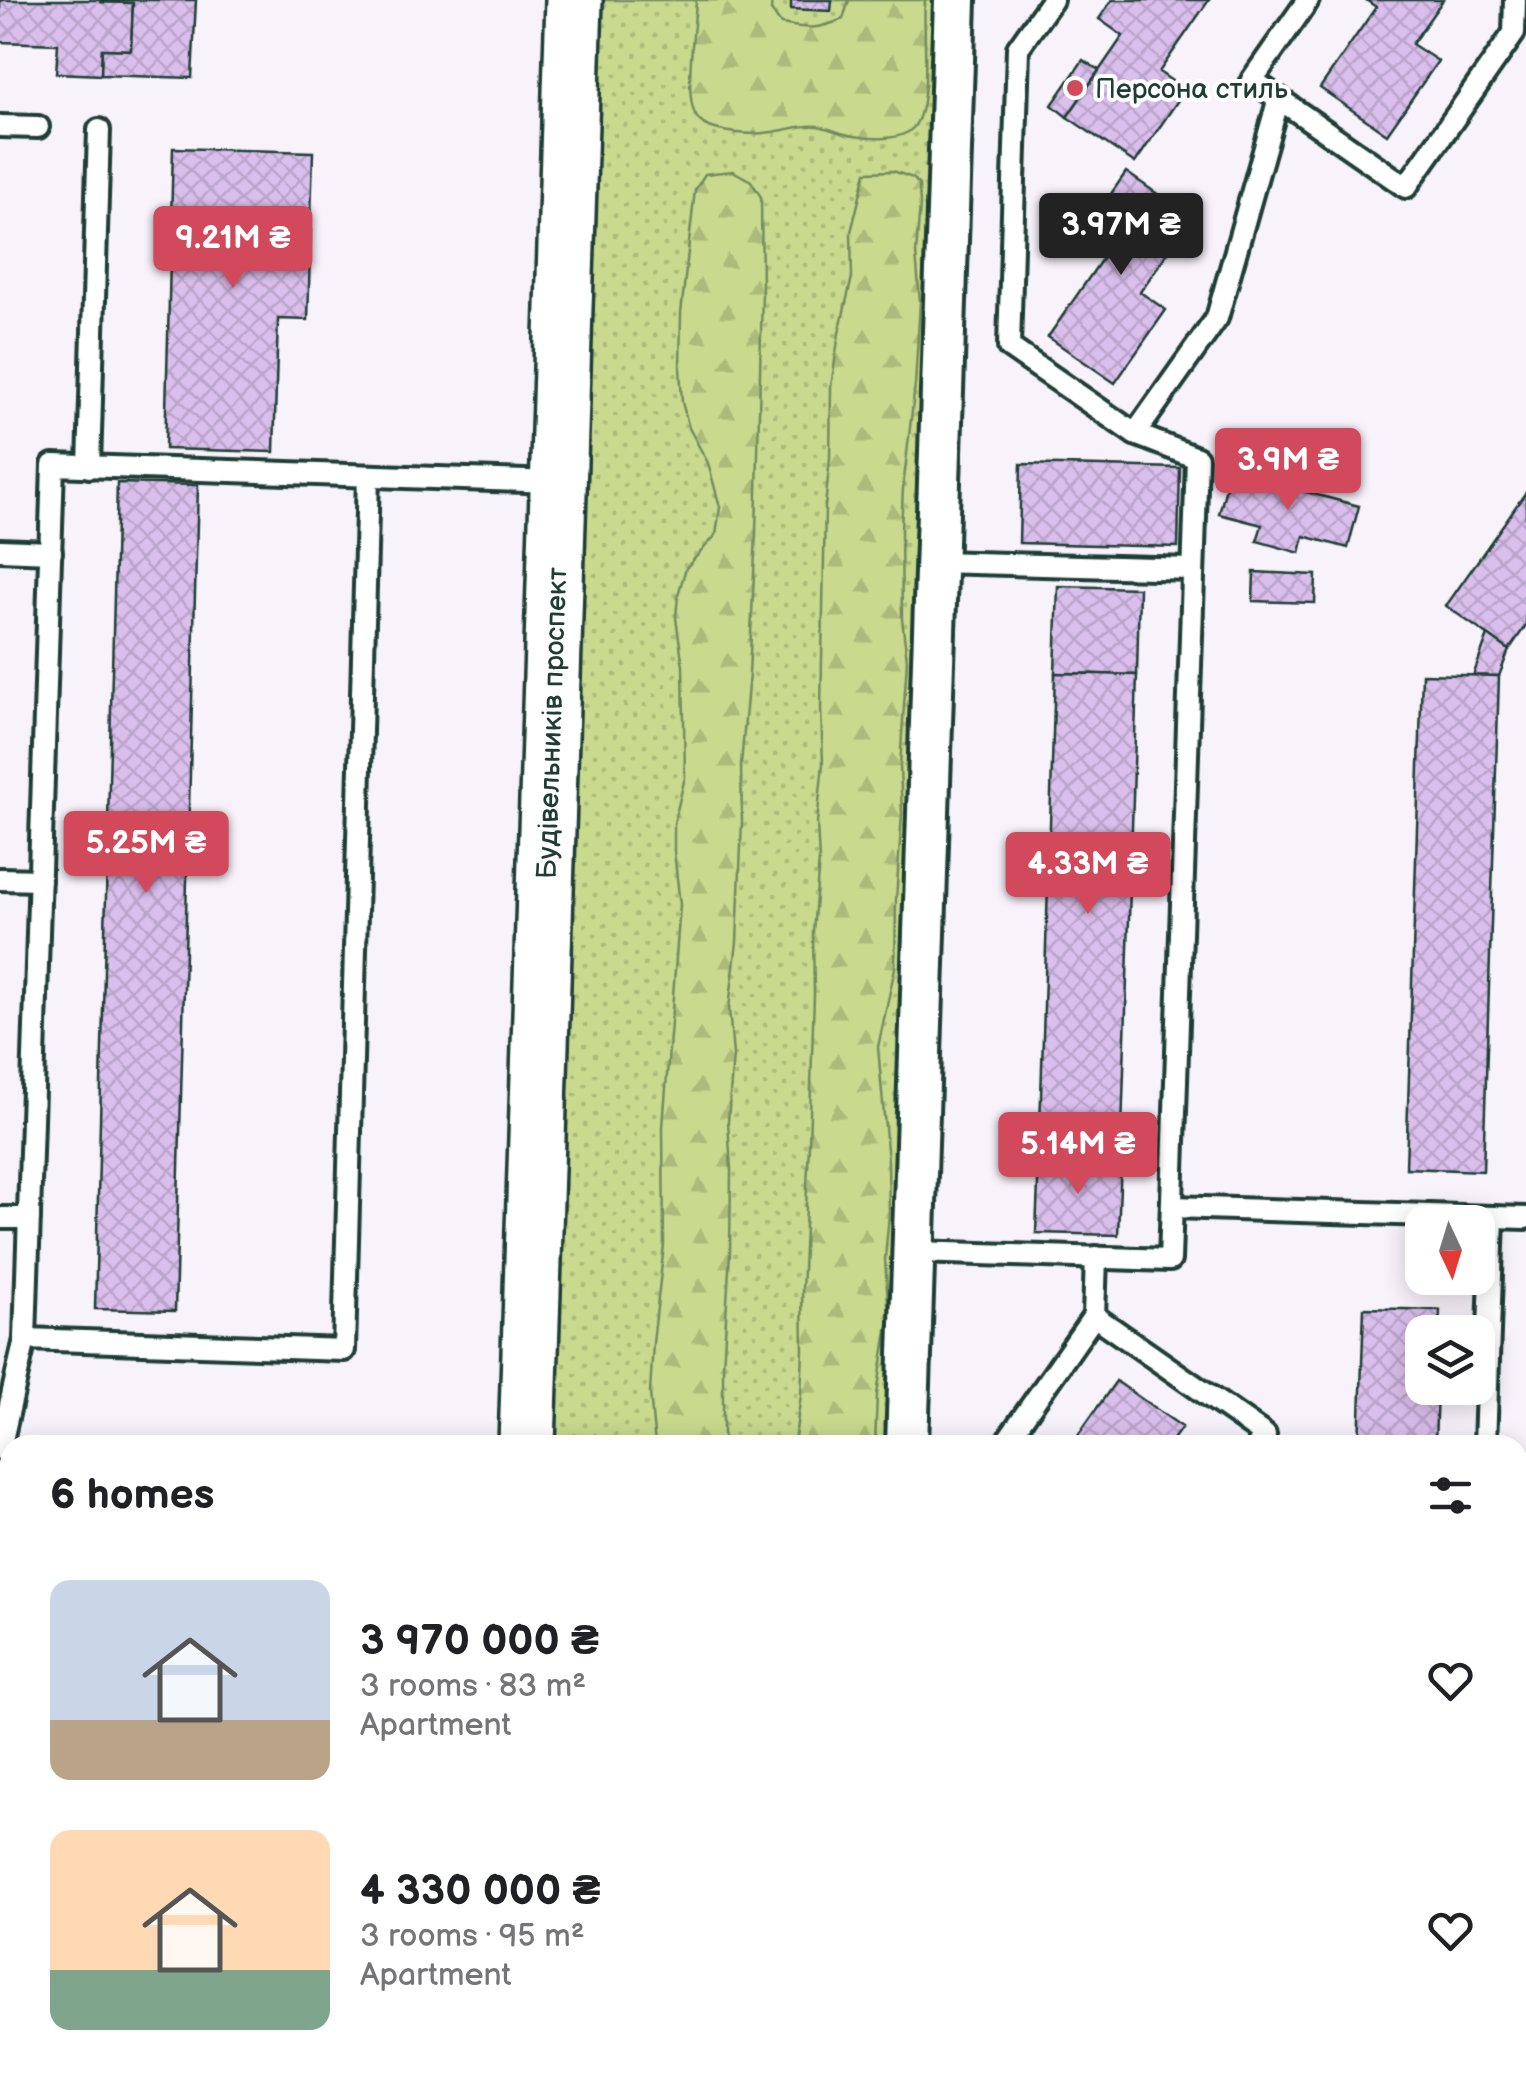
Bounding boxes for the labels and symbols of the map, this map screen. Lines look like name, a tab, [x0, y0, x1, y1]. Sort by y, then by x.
place label: Персона стиль	[1095, 73, 1288, 106]
marker: Персона стиль	[1064, 77, 1086, 99]
pin: 3.97M ₴	[1029, 193, 1213, 278]
pin: 9.21M ₴	[141, 206, 325, 291]
pin: 3.9M ₴	[1207, 428, 1369, 513]
street label: Будівельників проспект	[531, 567, 574, 879]
pin: 5.25M ₴	[54, 811, 238, 896]
pin: 4.33M ₴	[996, 832, 1180, 917]
pin: 5.14M ₴	[986, 1112, 1170, 1197]
north arrow	[1405, 1205, 1495, 1295]

